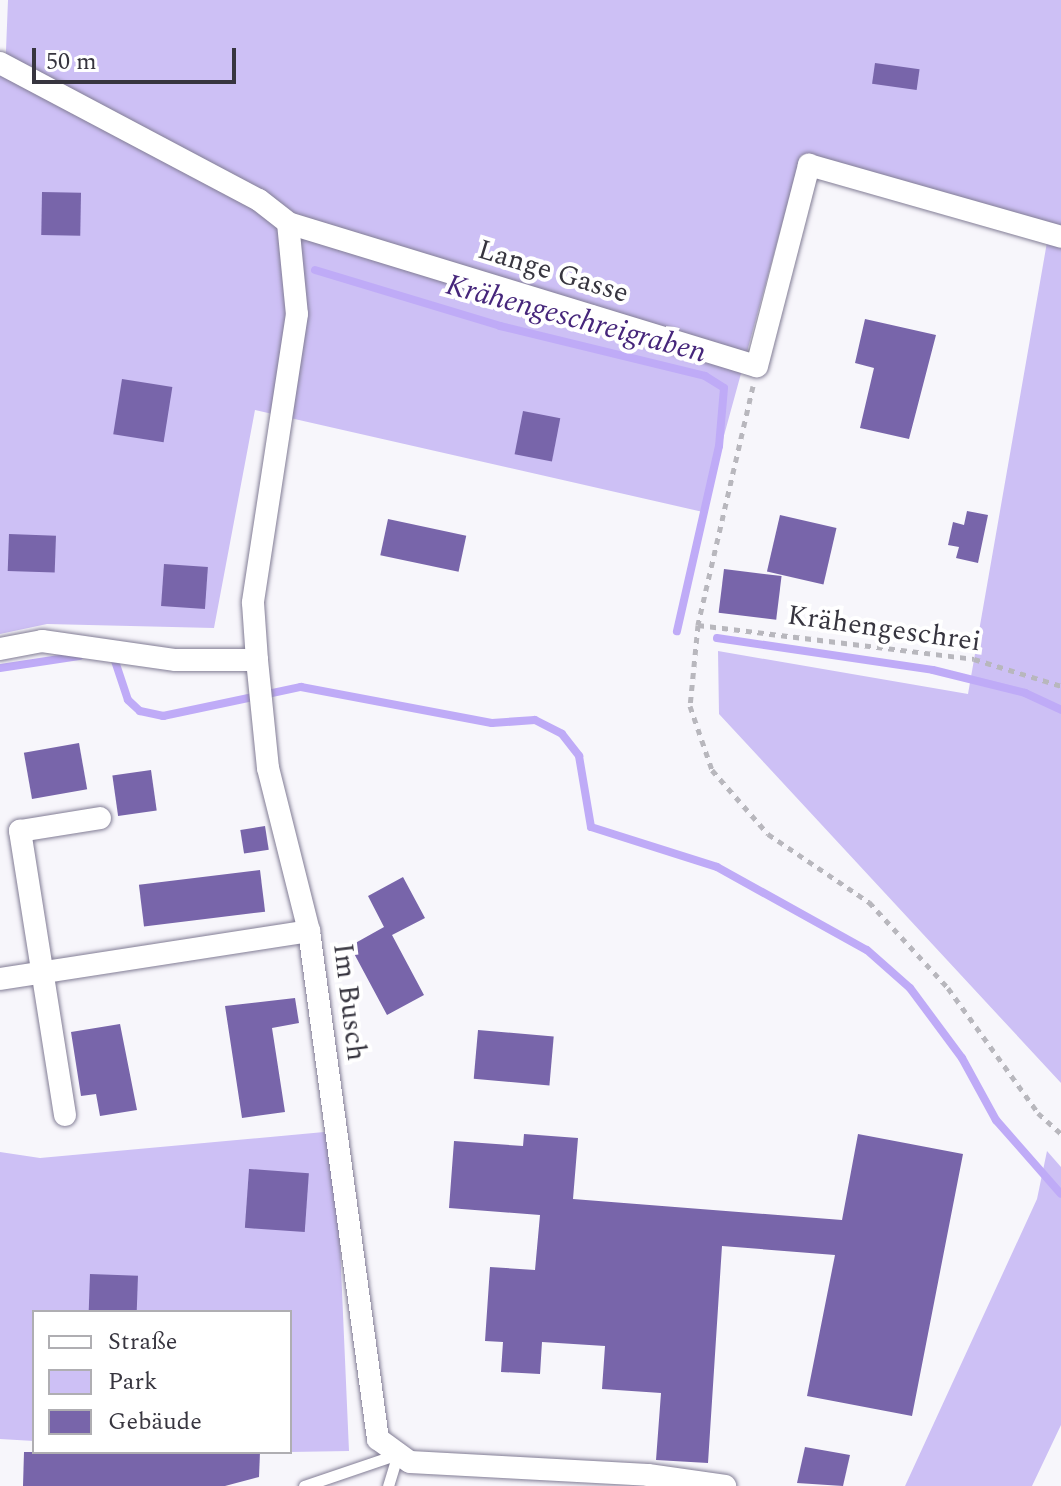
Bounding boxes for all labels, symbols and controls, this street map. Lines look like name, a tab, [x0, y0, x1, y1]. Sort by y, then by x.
scale bar	[36, 32, 240, 82]
text: 50 m	[46, 44, 97, 80]
street label: Lange Gasse	[474, 233, 632, 311]
water label: Krähengeschreigraben	[442, 267, 710, 371]
street label: Krähengeschrei	[785, 599, 983, 659]
street label: Im Busch	[325, 941, 373, 1063]
legend	[32, 1310, 292, 1454]
text: Straße	[108, 1324, 177, 1360]
text: Park	[108, 1364, 158, 1400]
text: Gebäude	[108, 1404, 202, 1440]

